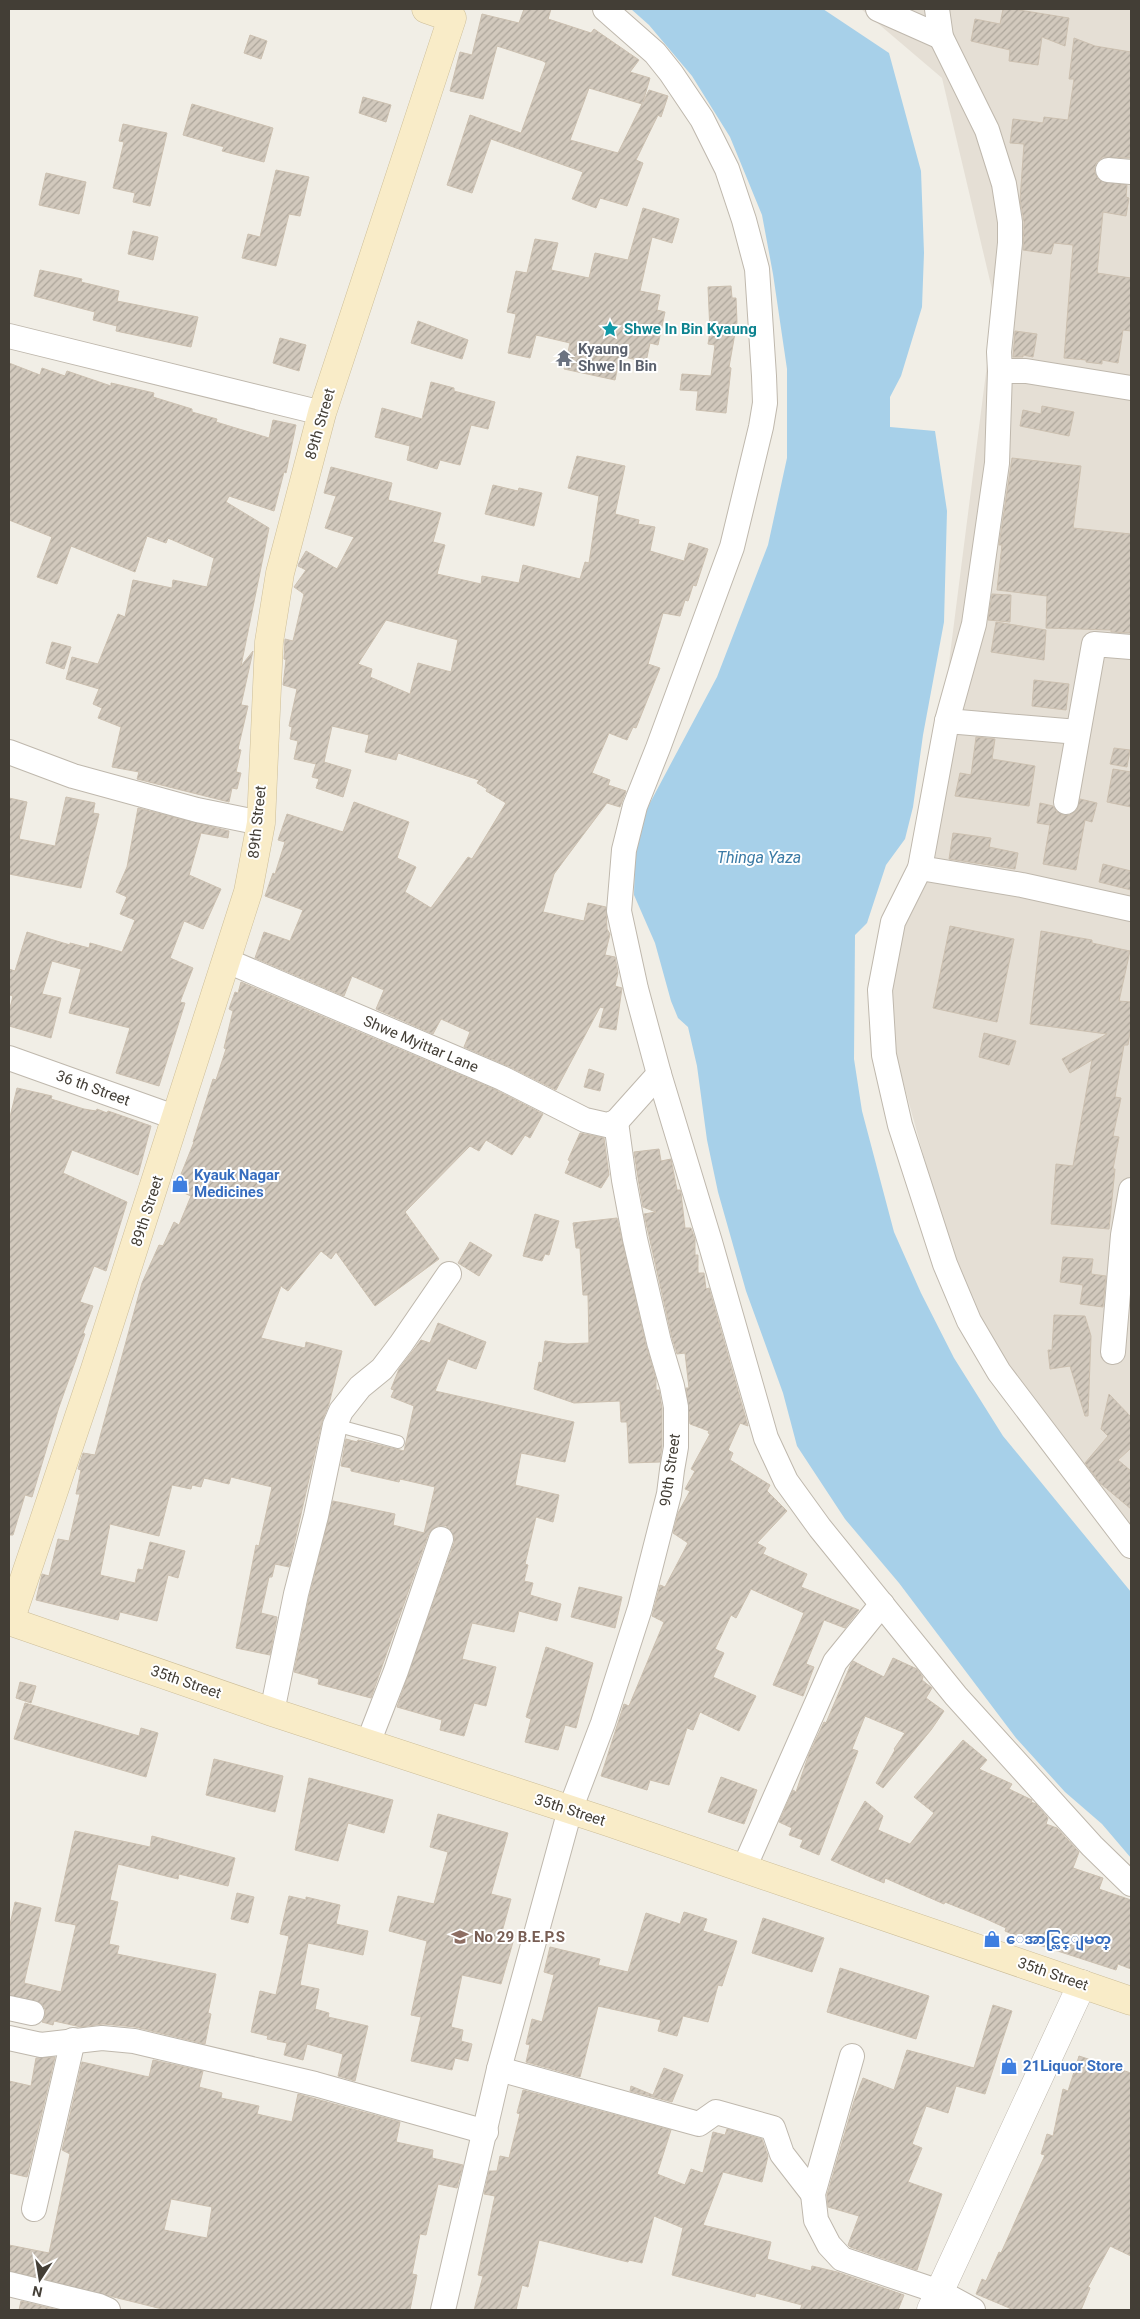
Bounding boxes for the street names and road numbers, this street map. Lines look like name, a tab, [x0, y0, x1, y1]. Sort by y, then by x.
street label: 89th Street	[301, 386, 339, 462]
street label: 89th Street	[244, 785, 270, 859]
street label: Shwe Myittar Lane	[361, 1012, 481, 1076]
street label: 36 th Street	[54, 1066, 132, 1110]
street label: 89th Street	[127, 1173, 167, 1249]
street label: 90th Street	[656, 1432, 684, 1508]
street label: 35th Street	[148, 1662, 224, 1702]
street label: 35th Street	[532, 1790, 608, 1830]
street label: 35th Street	[1015, 1954, 1091, 1994]

